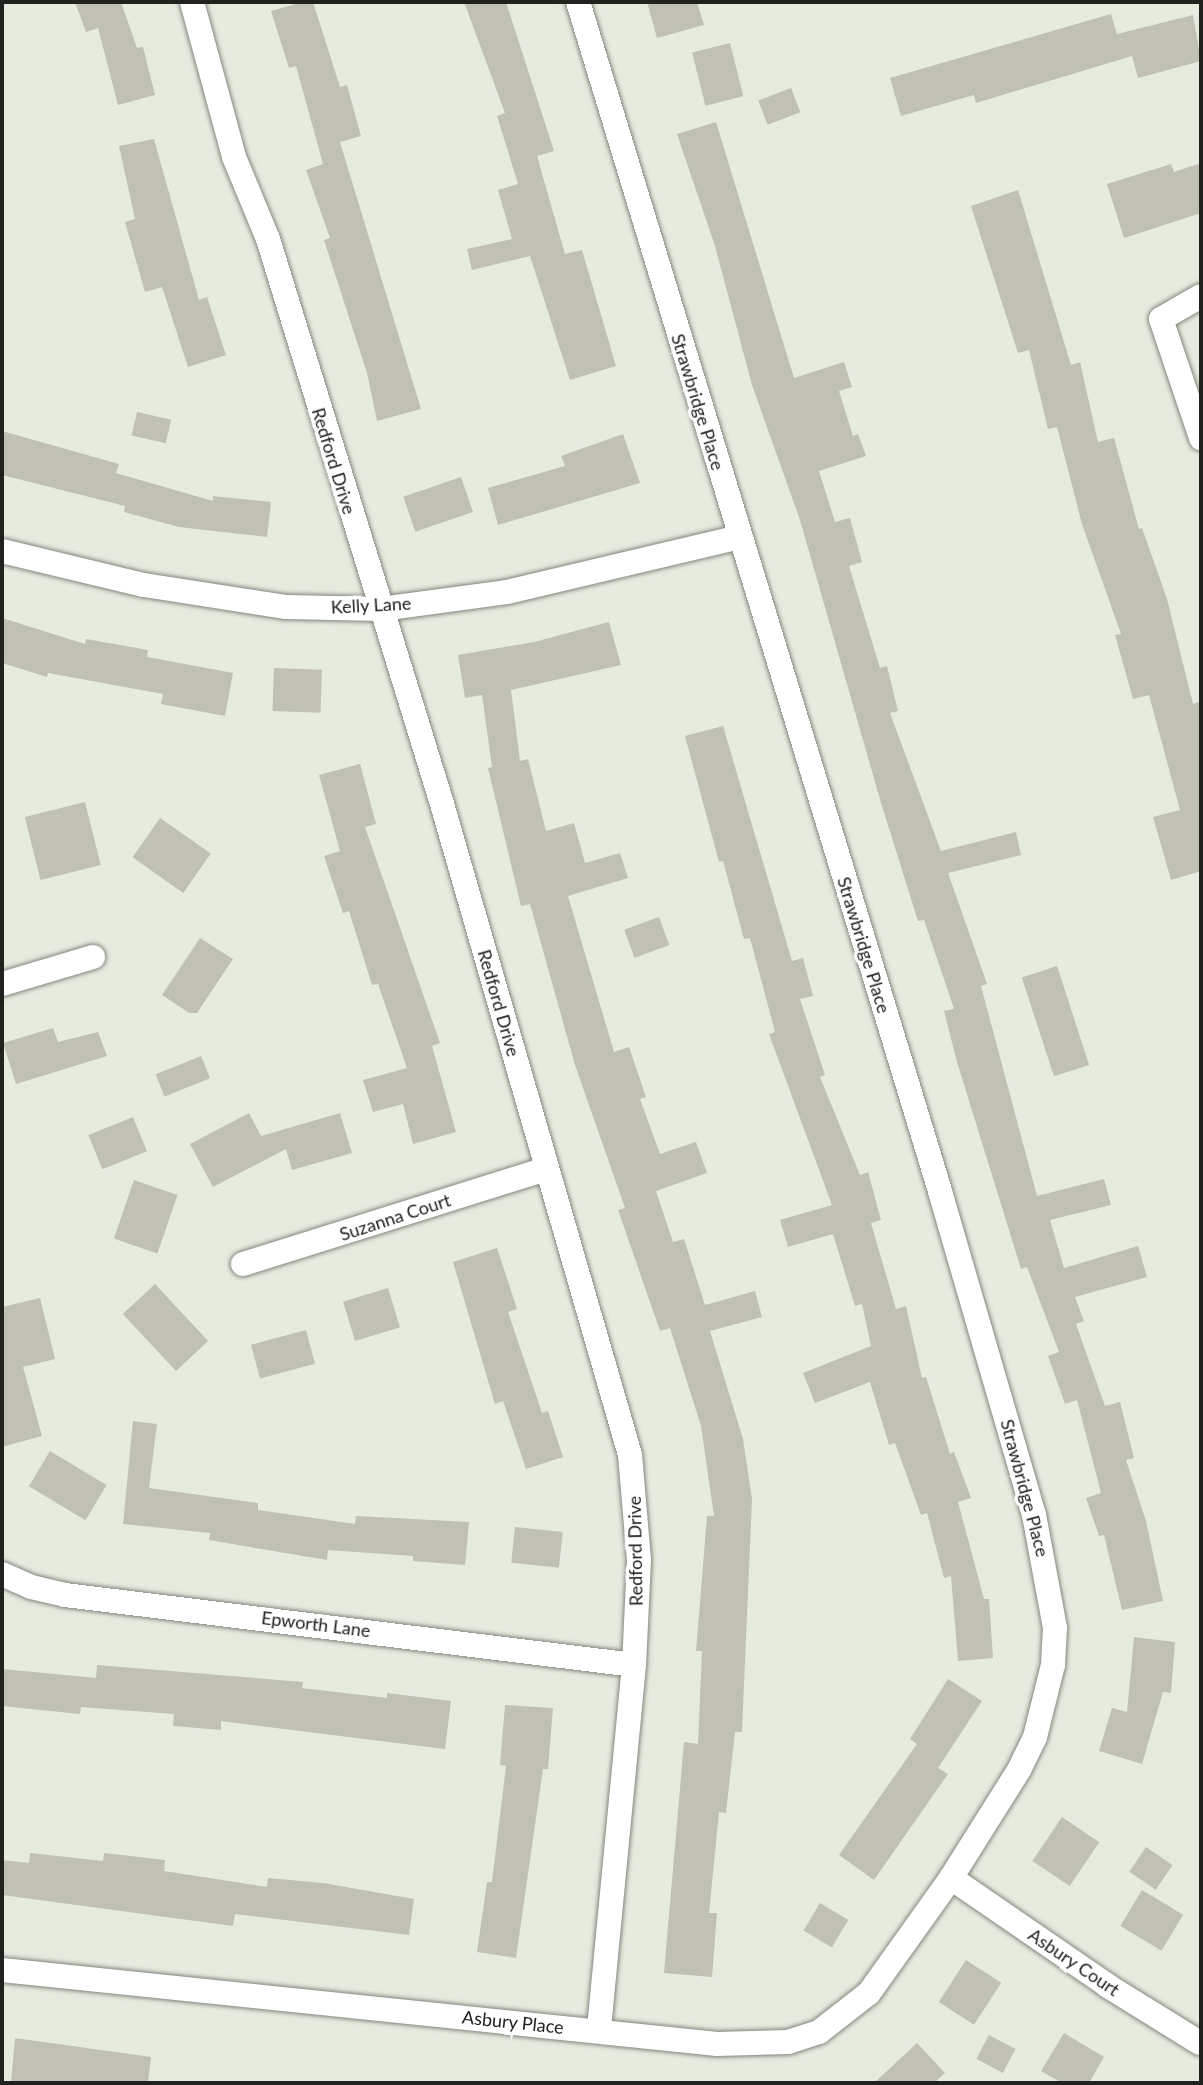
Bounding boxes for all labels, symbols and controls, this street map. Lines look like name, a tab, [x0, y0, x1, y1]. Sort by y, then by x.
street label: Strawbridge Place	[667, 331, 729, 473]
street label: Redford Drive	[308, 405, 360, 517]
street label: Kelly Lane	[330, 592, 412, 618]
street label: Strawbridge Place	[833, 874, 895, 1016]
street label: Redford Drive	[473, 947, 525, 1059]
street label: Suzanna Court	[337, 1189, 453, 1245]
street label: Strawbridge Place	[996, 1417, 1054, 1559]
street label: Redford Drive	[623, 1496, 647, 1606]
street label: Epworth Lane	[260, 1607, 372, 1641]
street label: Asbury Court	[1024, 1924, 1124, 2000]
street label: Asbury Place	[461, 2006, 565, 2038]

